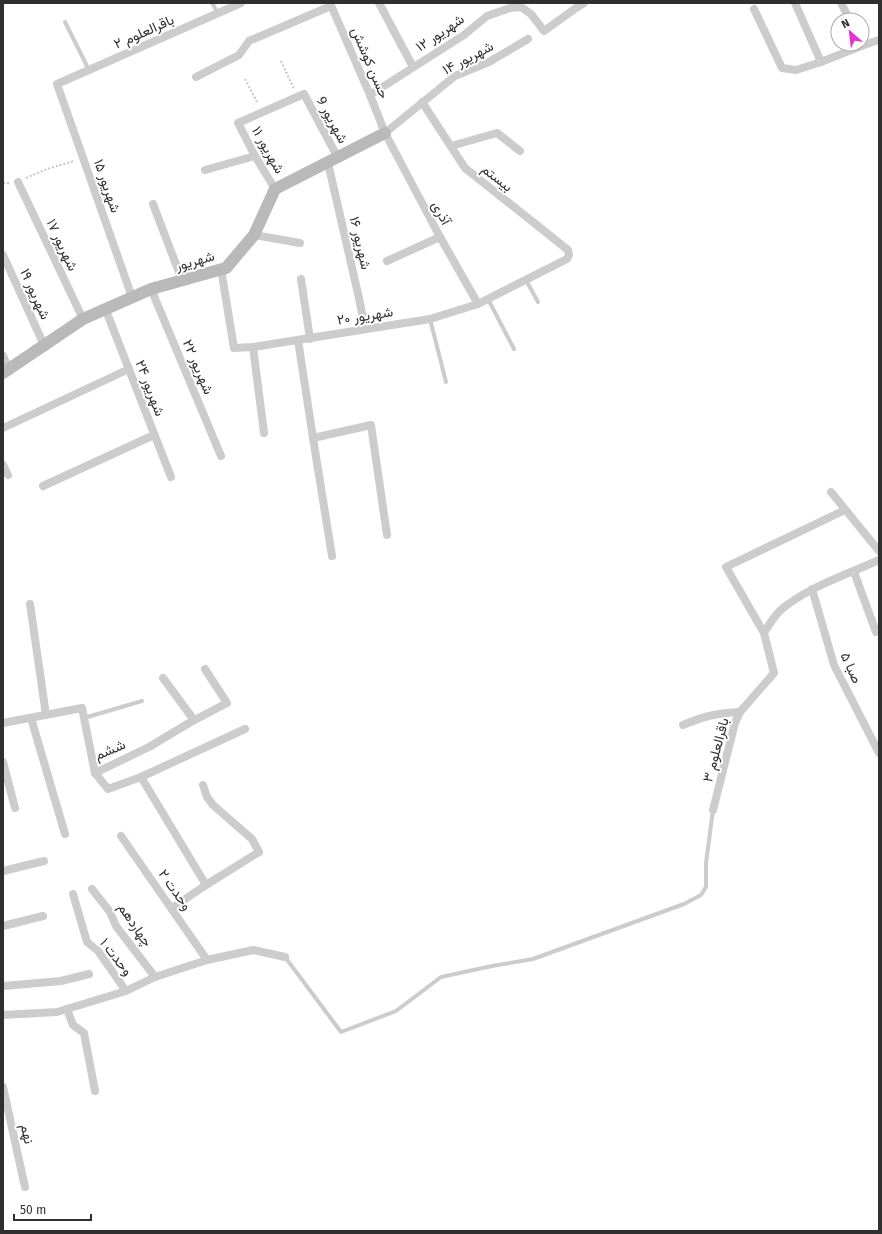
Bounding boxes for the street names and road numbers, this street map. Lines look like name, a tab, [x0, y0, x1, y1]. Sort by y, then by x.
street label: باقرالعلوم ۲	[111, 11, 177, 53]
street label: شهریور ۱۲	[413, 11, 467, 55]
street label: حسن کوشش	[347, 25, 393, 101]
street label: شهریور ۱۴	[440, 38, 496, 78]
street label: شهریور 9	[313, 94, 351, 146]
street label: شهریور ۱۱	[248, 123, 288, 177]
street label: شهریور ۱۵	[90, 157, 124, 215]
street label: بیستم	[478, 161, 516, 195]
street label: آذری	[428, 198, 455, 229]
street label: شهریور ۱۶	[346, 215, 374, 271]
street label: شهریور ۱۷	[43, 216, 81, 274]
street label: شهریور	[173, 247, 216, 275]
street label: شهریور ۱۹	[16, 266, 54, 322]
street label: شهریور ۲۰	[336, 303, 394, 329]
street label: شهریور ۲۲	[179, 337, 217, 397]
street label: شهریور ۲۴	[132, 358, 168, 418]
street label: صبا ۵	[837, 650, 865, 686]
street label: باقرالعلوم ۳	[699, 716, 733, 784]
street label: ششم	[92, 736, 128, 764]
street label: وحدت ۲	[155, 866, 195, 914]
street label: چهاردهم	[113, 900, 156, 951]
street label: وحدت ۱	[96, 935, 136, 979]
street label: نهم	[16, 1122, 38, 1146]

